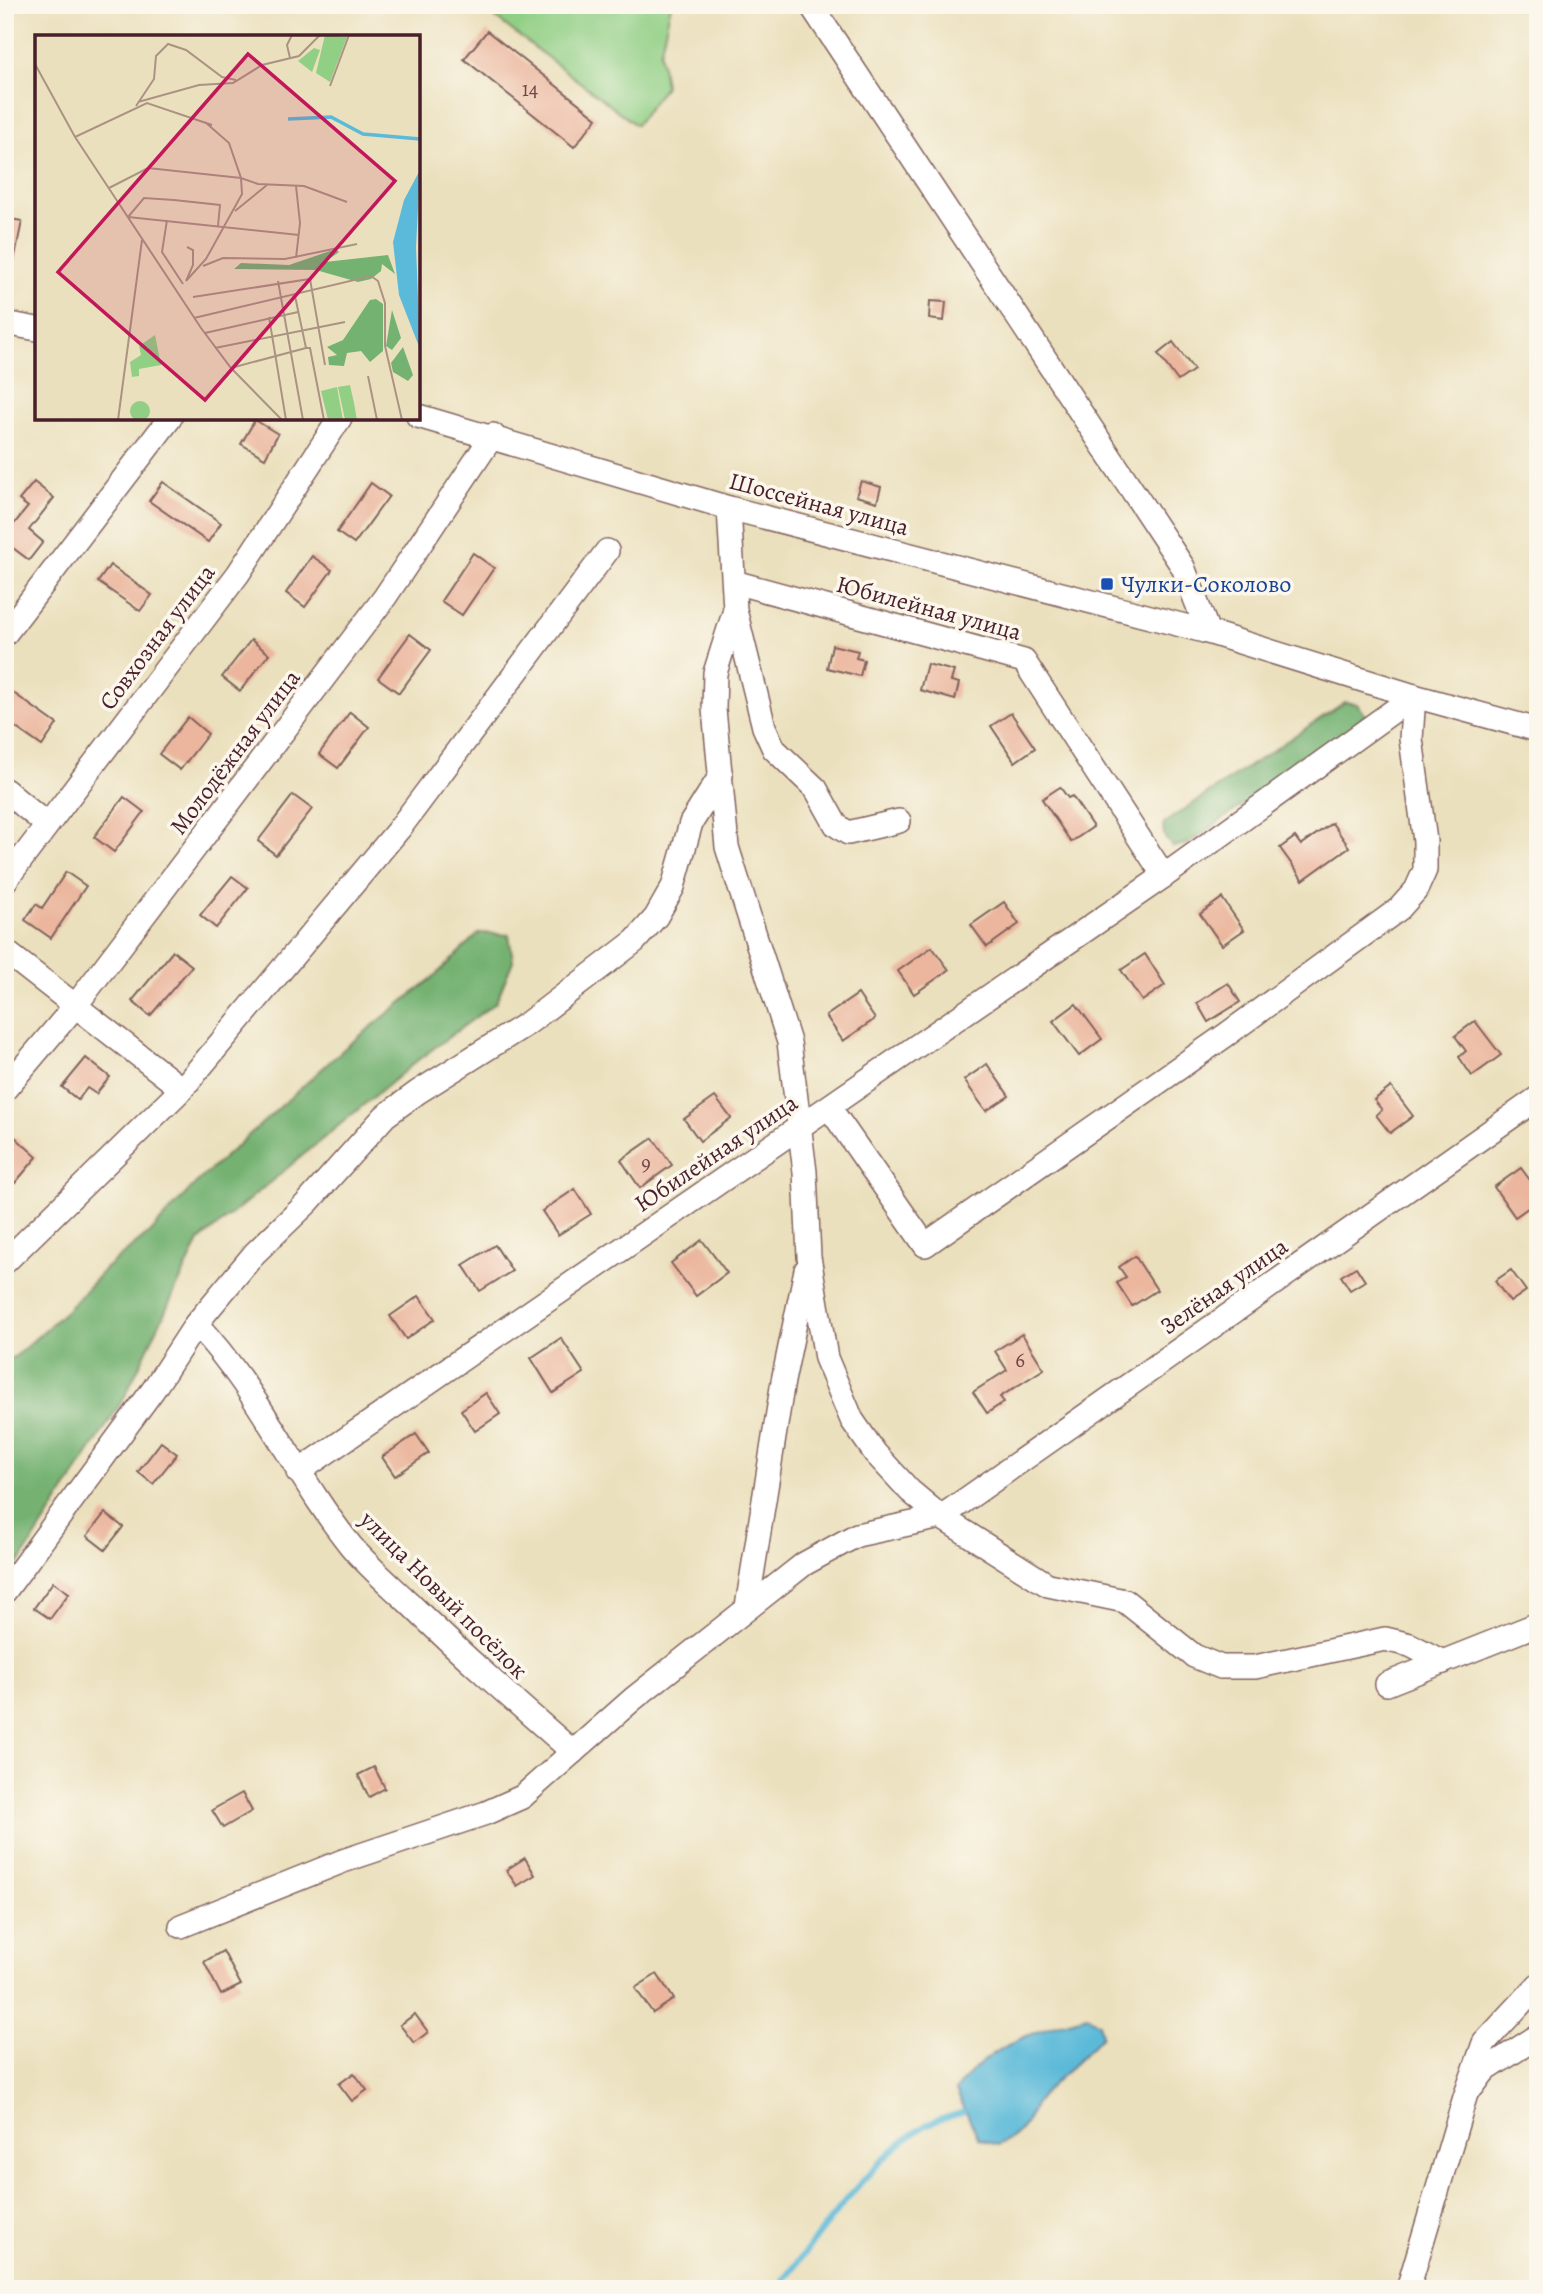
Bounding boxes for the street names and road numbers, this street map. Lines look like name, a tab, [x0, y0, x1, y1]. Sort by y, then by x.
street label: Шоссейная улица	[726, 465, 912, 543]
street label: Совхозная улица	[92, 558, 222, 716]
street label: Юбилейная улица	[833, 568, 1025, 648]
street label: Молодёжная улица	[162, 663, 308, 841]
street label: Юбилейная улица	[628, 1087, 804, 1219]
street label: Зелёная улица	[1154, 1230, 1294, 1342]
street label: улица Новый посёлок	[352, 1503, 535, 1686]

